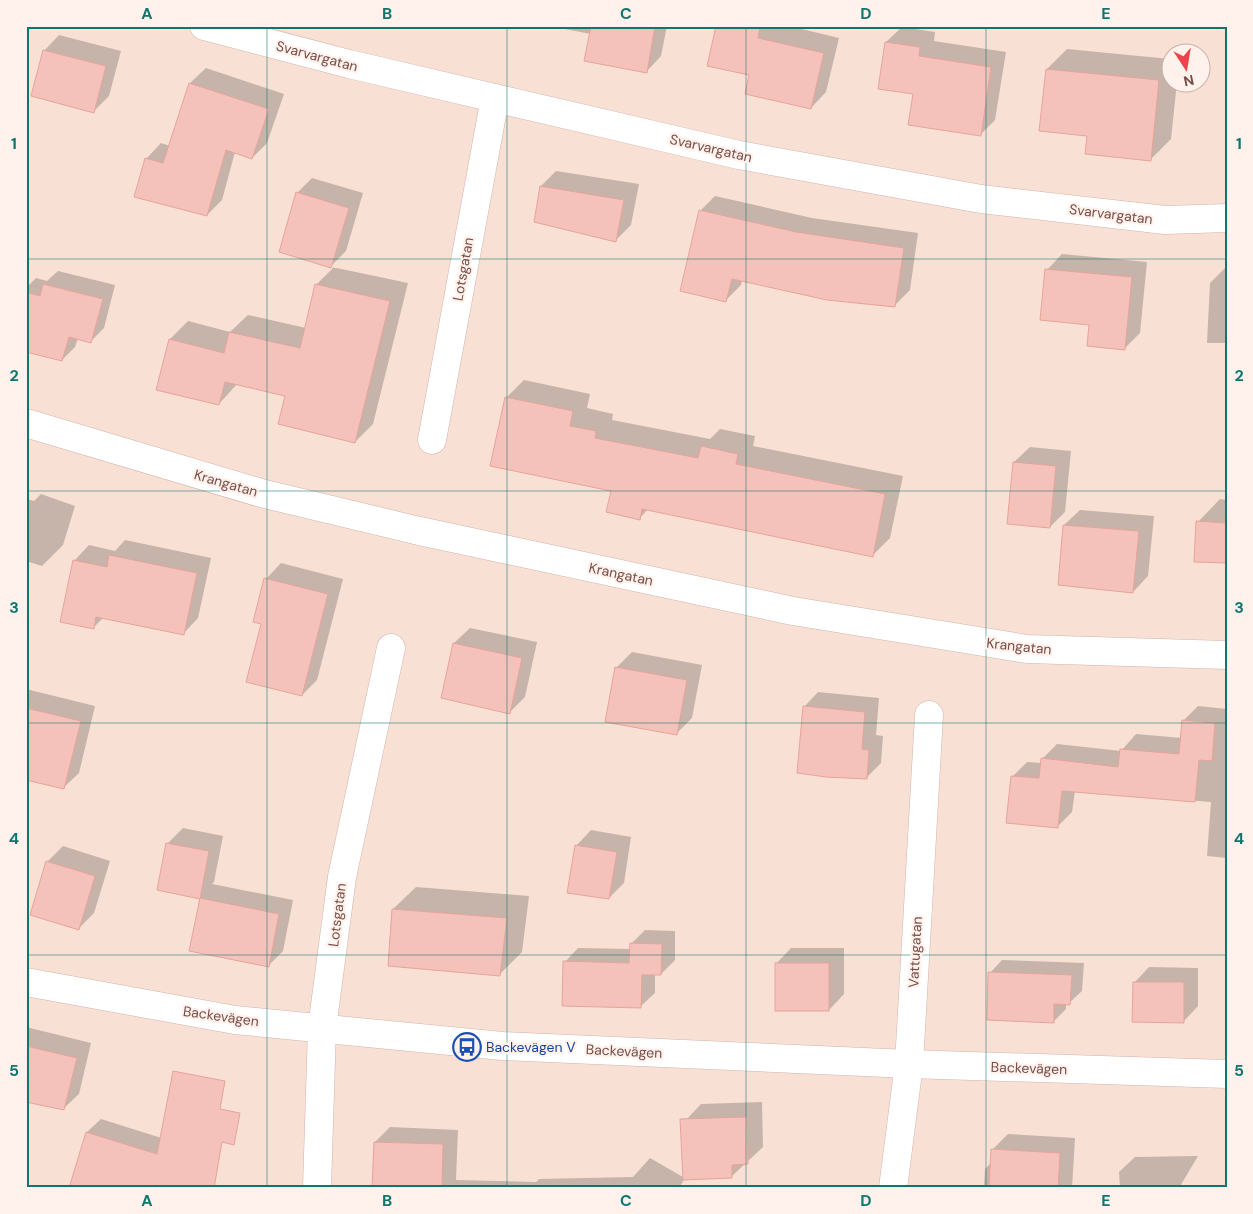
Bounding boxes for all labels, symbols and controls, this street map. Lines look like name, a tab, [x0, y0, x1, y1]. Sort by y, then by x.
text: A	[141, 3, 153, 24]
text: B	[382, 3, 392, 24]
text: C	[620, 3, 632, 24]
text: D	[860, 3, 872, 24]
text: E	[1101, 3, 1111, 24]
street label: Svarvargatan	[274, 36, 360, 76]
north arrow	[1160, 42, 1210, 92]
text: N	[1182, 71, 1196, 91]
street label: Svarvargatan	[668, 130, 754, 166]
text: 1	[11, 133, 17, 154]
text: 1	[1236, 133, 1242, 154]
street label: Svarvargatan	[1068, 200, 1154, 228]
street label: Lotsgatan	[449, 236, 477, 302]
text: 2	[9, 365, 19, 386]
text: 2	[1234, 365, 1244, 386]
street label: Krangatan	[192, 465, 260, 501]
street label: Krangatan	[587, 558, 655, 590]
text: 3	[9, 597, 19, 618]
text: 3	[1234, 597, 1244, 618]
street label: Krangatan	[986, 634, 1052, 658]
text: 4	[9, 828, 19, 849]
text: 4	[1234, 828, 1244, 849]
street label: Lotsgatan	[324, 882, 350, 948]
street label: Vattugatan	[904, 916, 926, 988]
street label: Backevägen	[182, 1002, 260, 1030]
bus stop icon: Backevägen V	[452, 1032, 482, 1062]
place label: Backevägen V	[486, 1038, 576, 1056]
street label: Backevägen	[585, 1040, 663, 1062]
street label: Backevägen	[990, 1058, 1068, 1078]
text: 5	[9, 1060, 19, 1081]
text: 5	[1234, 1060, 1244, 1081]
text: A	[141, 1190, 153, 1211]
text: B	[382, 1190, 392, 1211]
text: C	[620, 1190, 632, 1211]
text: D	[860, 1190, 872, 1211]
text: E	[1101, 1190, 1111, 1211]

